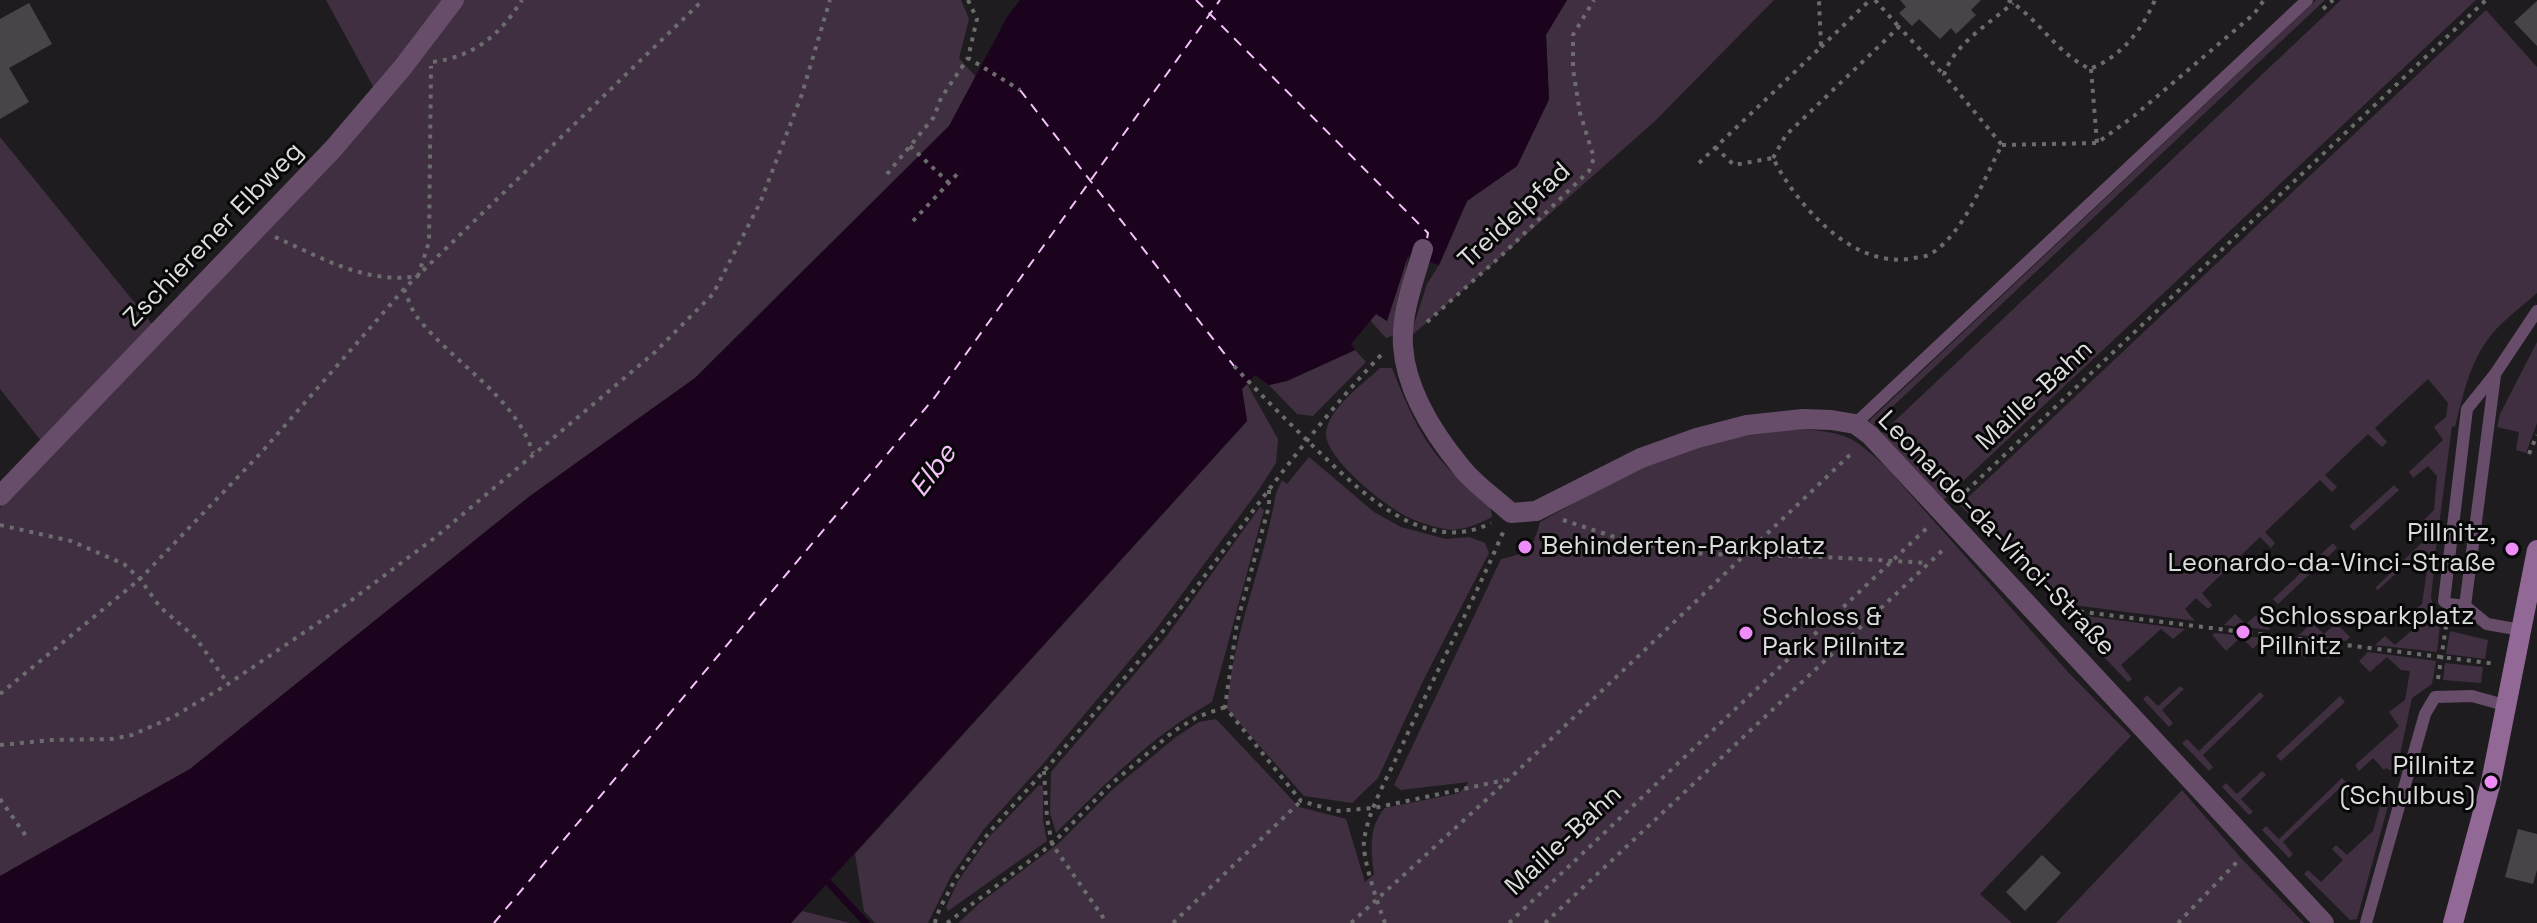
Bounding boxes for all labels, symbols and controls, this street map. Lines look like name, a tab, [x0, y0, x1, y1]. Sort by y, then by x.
street label: Zschierener Elbweg	[118, 136, 310, 334]
street label: Treidelpfad	[1453, 156, 1577, 276]
street label: Maille-Bahn	[1970, 334, 2100, 458]
street label: Leonardo-da-Vinci-Straße	[1871, 405, 2121, 663]
water label: Elbe	[903, 438, 965, 504]
place label: Pillnitz, Leonardo-da-Vinci-Straße	[2168, 518, 2496, 580]
place label: Behinderten-Parkplatz	[1541, 531, 1825, 563]
marker: Behinderten-Parkplatz	[1516, 538, 1534, 556]
marker: Pillnitz, Leonardo-da-Vinci-Straße	[2503, 540, 2521, 558]
place label: Schlossparkplatz Pillnitz	[2259, 601, 2474, 662]
place label: Schloss & Park Pillnitz	[1762, 602, 1905, 664]
marker: Schlossparkplatz Pillnitz	[2234, 623, 2252, 641]
marker: Schloss & Park Pillnitz	[1737, 624, 1755, 642]
place label: Pillnitz (Schulbus)	[2340, 751, 2475, 812]
marker: Pillnitz (Schulbus)	[2482, 773, 2500, 791]
street label: Maille-Bahn	[1499, 779, 1629, 903]

